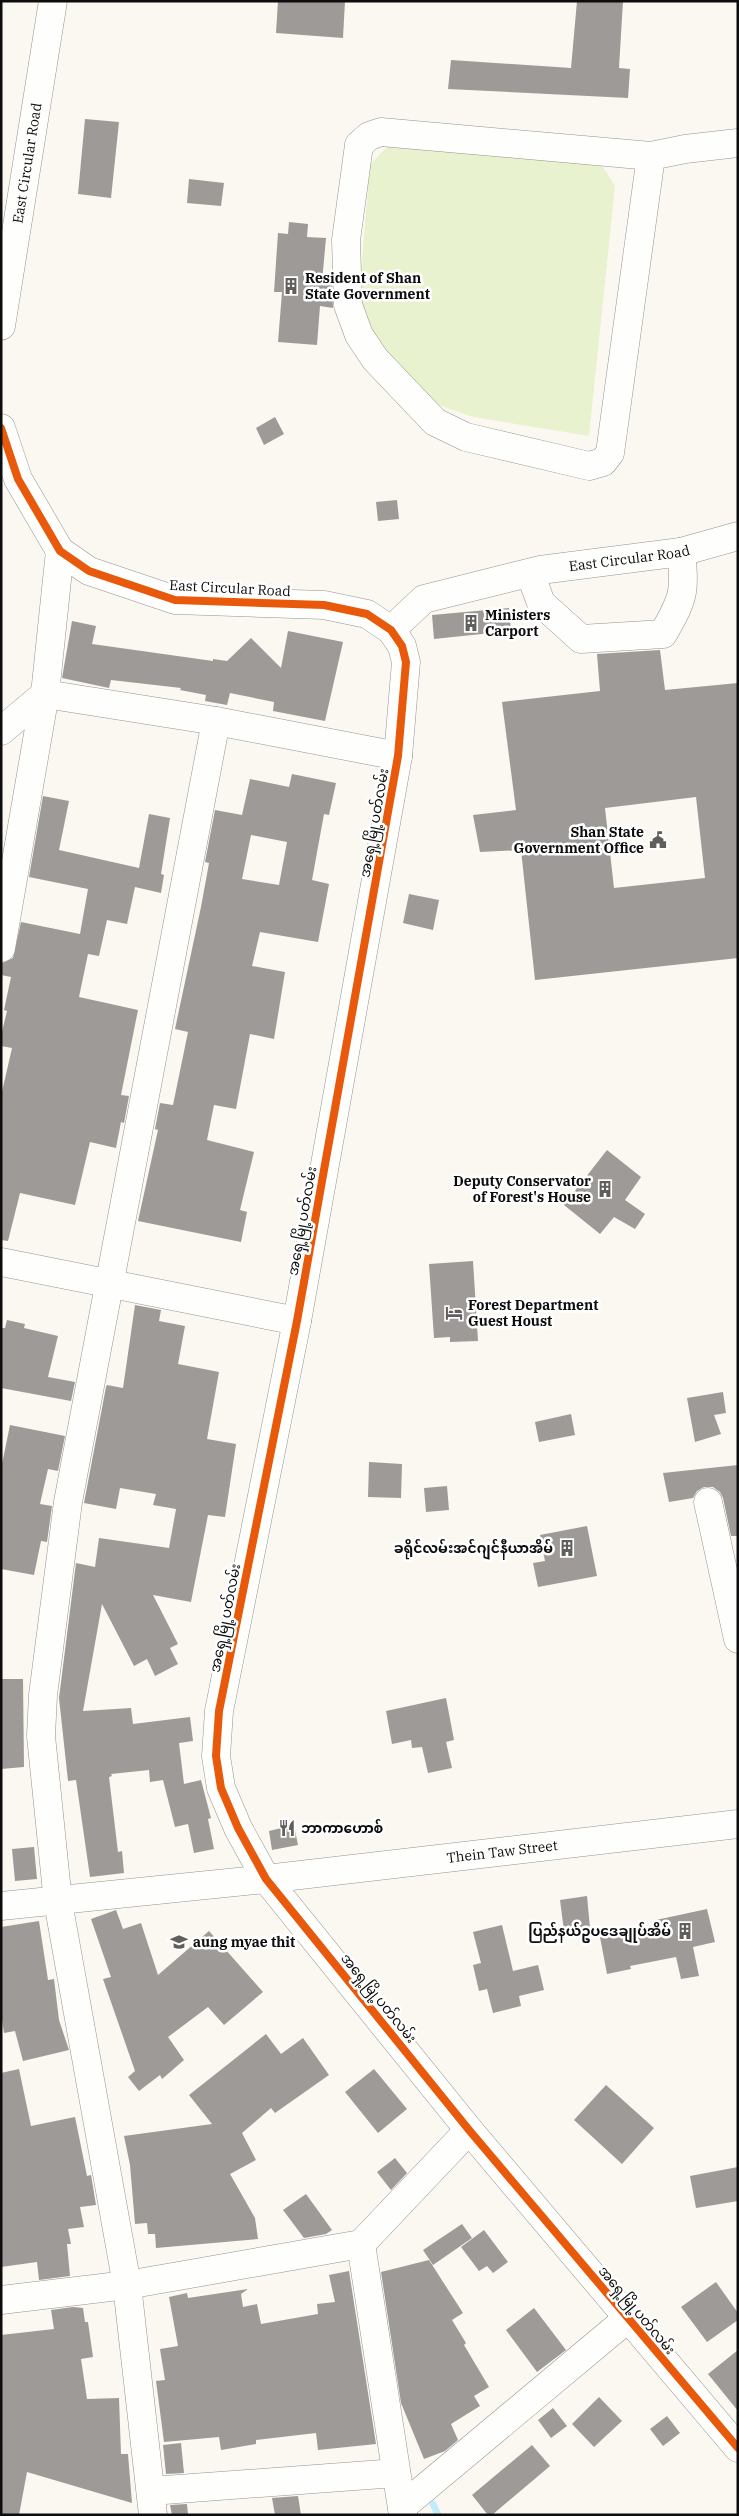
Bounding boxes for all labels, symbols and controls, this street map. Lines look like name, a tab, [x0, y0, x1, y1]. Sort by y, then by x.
street label: East Circular Road	[9, 101, 46, 225]
place label: Resident of Shan State Government	[305, 269, 430, 303]
building icon: Resident of Shan State Government	[281, 276, 301, 296]
street label: East Circular Road	[568, 541, 693, 575]
street label: East Circular Road	[169, 576, 292, 600]
place label: Ministers Carport	[485, 606, 550, 640]
building icon: Ministers Carport	[461, 613, 481, 633]
street label: အရှေ့မြို့ပတ်လမ်း	[355, 767, 395, 879]
place label: Shan State Government Office	[514, 823, 644, 857]
public building icon: Shan State Government Office	[648, 830, 668, 850]
street label: အရှေ့မြို့ပတ်လမ်း	[283, 1165, 323, 1277]
place label: Deputy Conservator of Forest's House	[453, 1172, 591, 1206]
building icon: Deputy Conservator of Forest's House	[595, 1179, 615, 1199]
place label: Forest Department Guest Houst	[468, 1296, 599, 1330]
hotel icon: Forest Department Guest Houst	[444, 1303, 464, 1323]
place label: ခရိုင်လမ်းအင်ဂျင်နီယာအိမ်	[394, 1538, 553, 1560]
building icon: ခရိုင်လမ်းအင်ဂျင်နီယာအိမ်	[557, 1538, 577, 1558]
street label: အရှေ့မြို့ပတ်လမ်း	[205, 1562, 247, 1675]
restaurant icon: ဘာကာဟောစ်	[277, 1818, 297, 1838]
place label: ဘာကာဟောစ်	[301, 1818, 384, 1837]
street label: Thein Taw Street	[446, 1836, 559, 1867]
place label: ပြည်နယ်ဥပဒေချုပ်အိမ်	[528, 1921, 671, 1943]
building icon: ပြည်နယ်ဥပဒေချုပ်အိမ်	[675, 1921, 695, 1941]
school or university icon: aung myae thit	[169, 1932, 189, 1952]
place label: aung myae thit	[193, 1933, 295, 1951]
street label: အရှေ့မြို့ပတ်လမ်း	[335, 1949, 422, 2048]
street label: အရှေ့မြို့ပတ်လမ်း	[592, 2261, 680, 2360]

